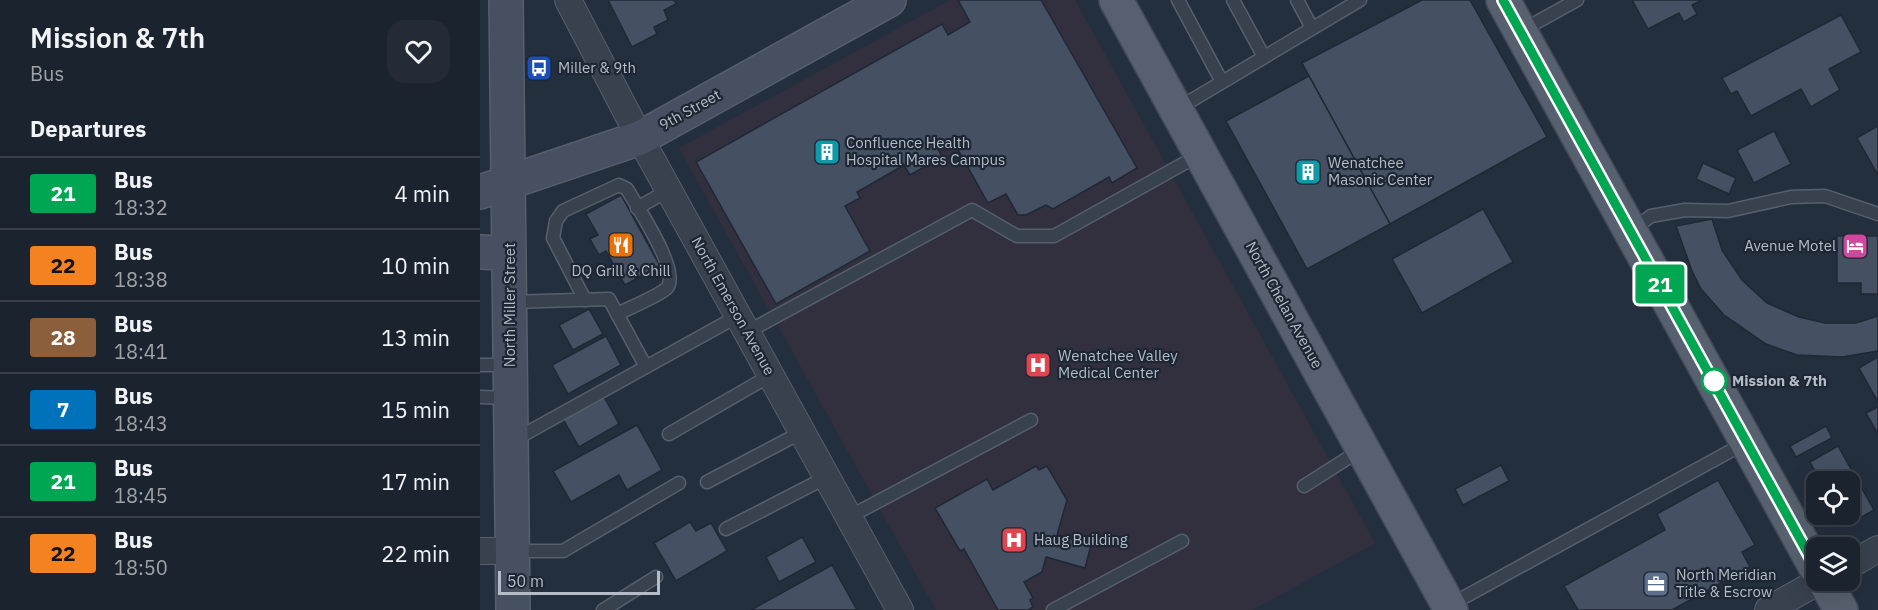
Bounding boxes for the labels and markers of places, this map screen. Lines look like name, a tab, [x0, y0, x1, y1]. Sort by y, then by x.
bus stop icon: Miller & 9th	[524, 53, 554, 83]
place label: Miller & 9th	[558, 58, 636, 77]
place label: Confluence Health Hospital Mares Campus	[846, 133, 1005, 169]
building icon: Confluence Health Hospital Mares Campus	[812, 137, 842, 167]
place label: Wenatchee Masonic Center	[1328, 153, 1433, 189]
building icon: Wenatchee Masonic Center	[1293, 157, 1323, 187]
restaurant icon: DQ Grill & Chill	[606, 230, 636, 260]
hotel icon: Avenue Motel	[1840, 231, 1870, 261]
place label: Avenue Motel	[1744, 236, 1836, 255]
place label: DQ Grill & Chill	[571, 261, 671, 280]
place label: Wenatchee Valley Medical Center	[1058, 346, 1178, 382]
hospital icon: Wenatchee Valley Medical Center	[1023, 350, 1053, 380]
marker: Mission & 7th	[1701, 368, 1727, 394]
place label: Mission & 7th	[1732, 371, 1827, 390]
hospital icon: Haug Building	[999, 525, 1029, 555]
place label: Haug Building	[1034, 530, 1128, 549]
place label: North Meridian Title & Escrow	[1676, 565, 1777, 601]
office icon: North Meridian Title & Escrow	[1641, 569, 1671, 599]

